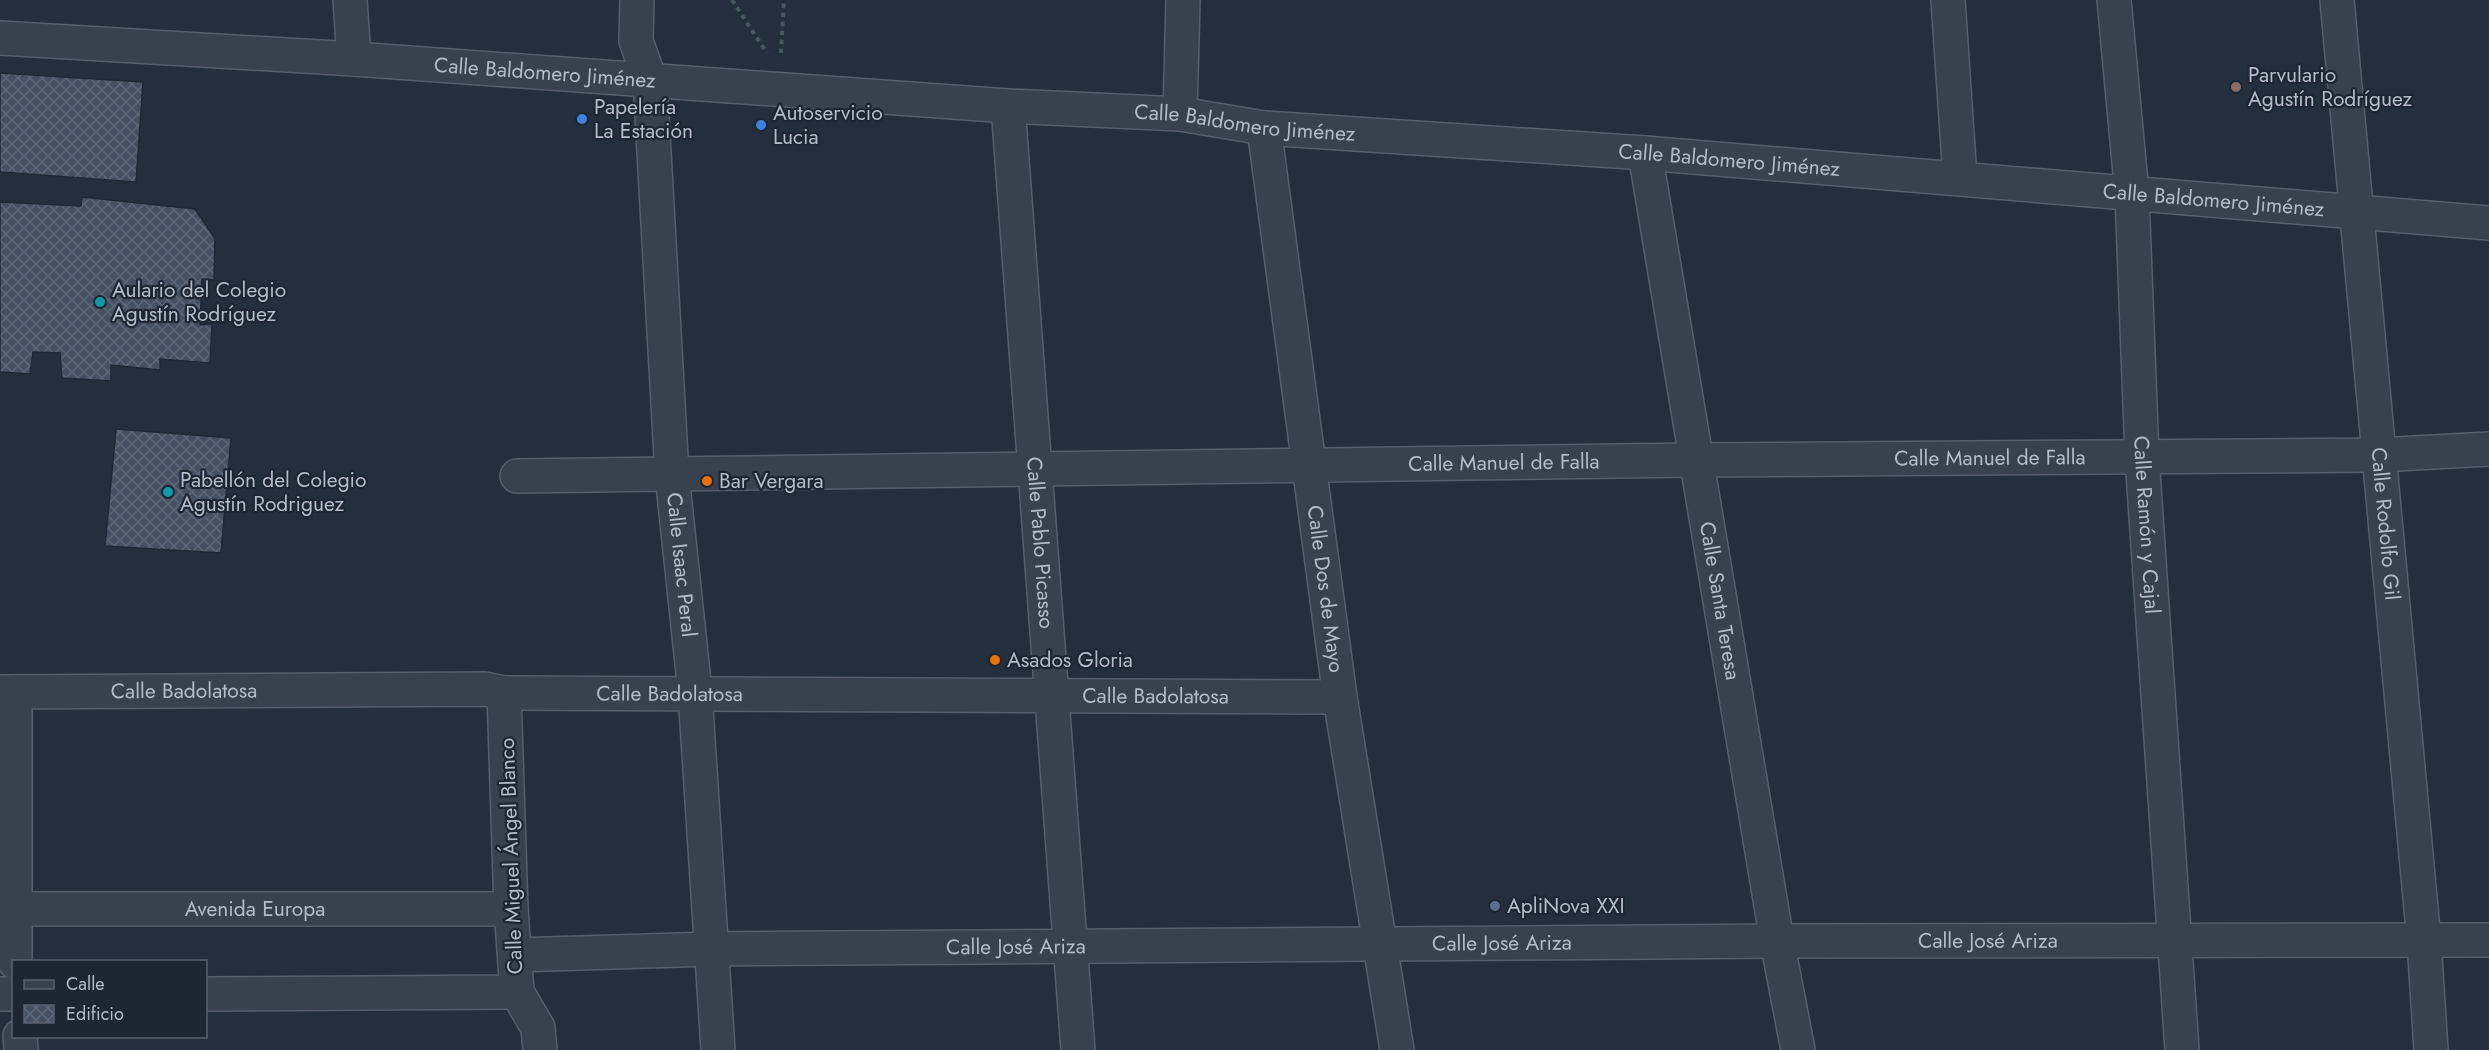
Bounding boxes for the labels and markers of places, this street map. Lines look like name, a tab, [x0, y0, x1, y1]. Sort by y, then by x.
place label: Parvulario Agustín Rodríguez	[2248, 60, 2412, 114]
marker: Parvulario Agustín Rodríguez	[2229, 80, 2243, 94]
place label: Papelería La Estación	[594, 92, 693, 146]
place label: Autoservicio Lucia	[773, 98, 883, 152]
marker: Papelería La Estación	[575, 112, 589, 126]
marker: Autoservicio Lucia	[754, 118, 768, 132]
place label: Aulario del Colegio Agustín Rodríguez	[112, 275, 286, 329]
marker: Aulario del Colegio Agustín Rodríguez	[93, 295, 107, 309]
place label: Pabellón del Colegio Agustín Rodriguez	[180, 465, 367, 519]
place label: Bar Vergara	[719, 466, 824, 496]
marker: Bar Vergara	[700, 474, 714, 488]
marker: Pabellón del Colegio Agustín Rodriguez	[161, 485, 175, 499]
place label: Asados Gloria	[1007, 645, 1133, 675]
marker: Asados Gloria	[988, 653, 1002, 667]
place label: ApliNova XXI	[1507, 891, 1625, 921]
marker: ApliNova XXI	[1488, 899, 1502, 913]

